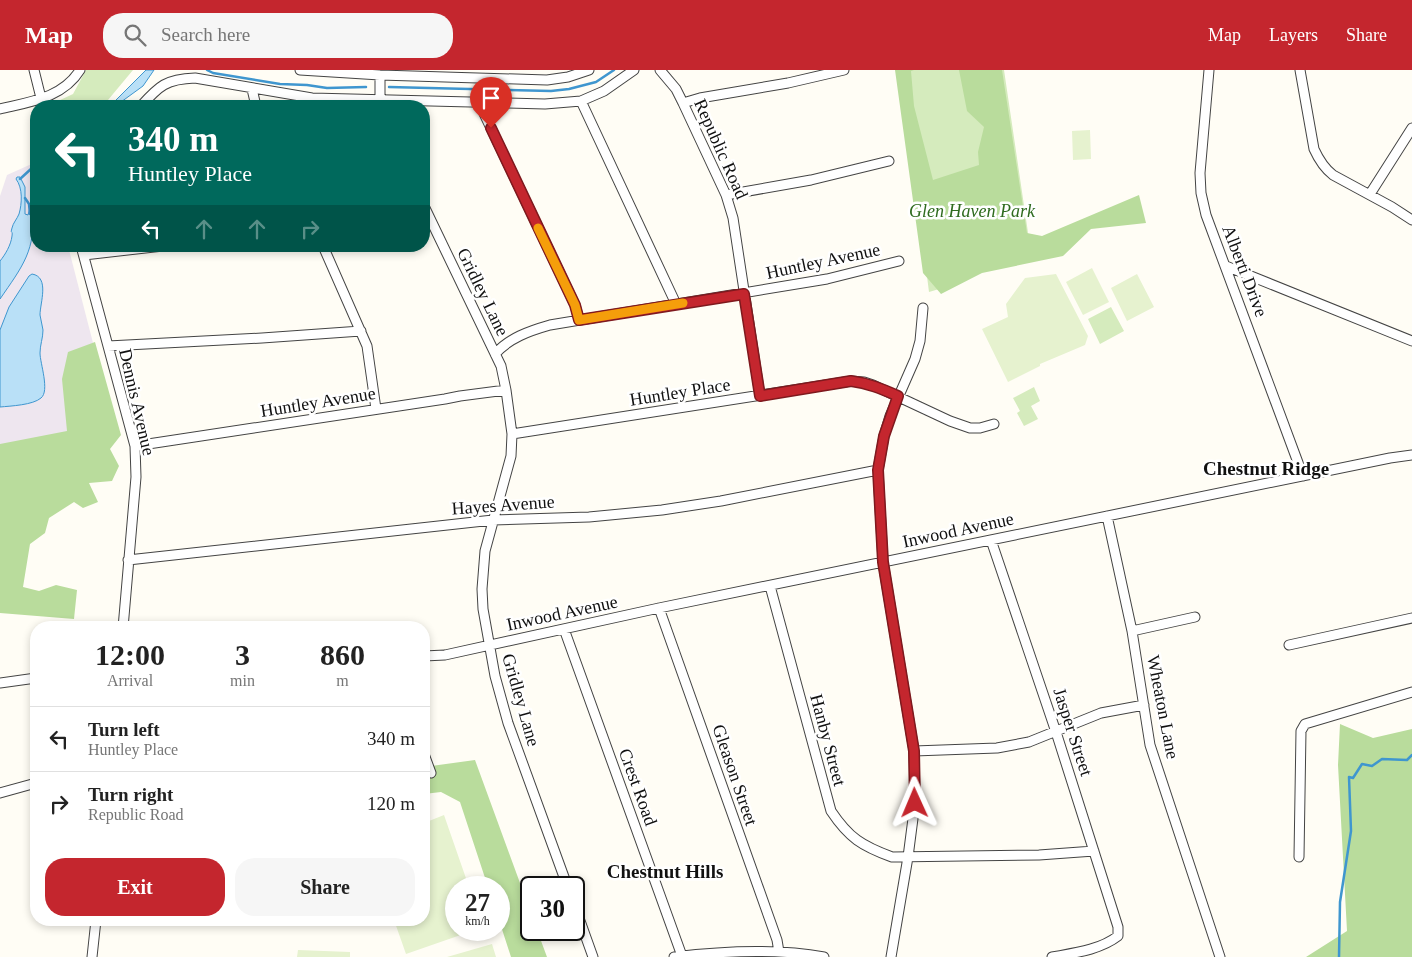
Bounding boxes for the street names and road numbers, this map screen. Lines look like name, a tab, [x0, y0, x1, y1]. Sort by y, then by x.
street label: Republic Road	[690, 96, 752, 202]
street label: Alberti Drive	[1218, 222, 1272, 320]
street label: Huntley Avenue	[764, 239, 882, 283]
street label: Gridley Lane	[453, 245, 513, 339]
street label: Dennis Avenue	[115, 347, 159, 457]
street label: Huntley Place	[628, 374, 732, 410]
street label: Huntley Avenue	[259, 383, 377, 421]
street label: Hayes Avenue	[451, 491, 555, 519]
street label: Inwood Avenue	[901, 508, 1015, 552]
street label: Inwood Avenue	[505, 591, 619, 635]
street label: Gridley Lane	[498, 651, 544, 749]
street label: Wheaton Lane	[1143, 653, 1183, 761]
street label: Jasper Street	[1049, 685, 1097, 779]
street label: Hanby Street	[806, 692, 850, 788]
street label: Gleason Street	[708, 722, 762, 828]
street label: Crest Road	[615, 746, 661, 828]

